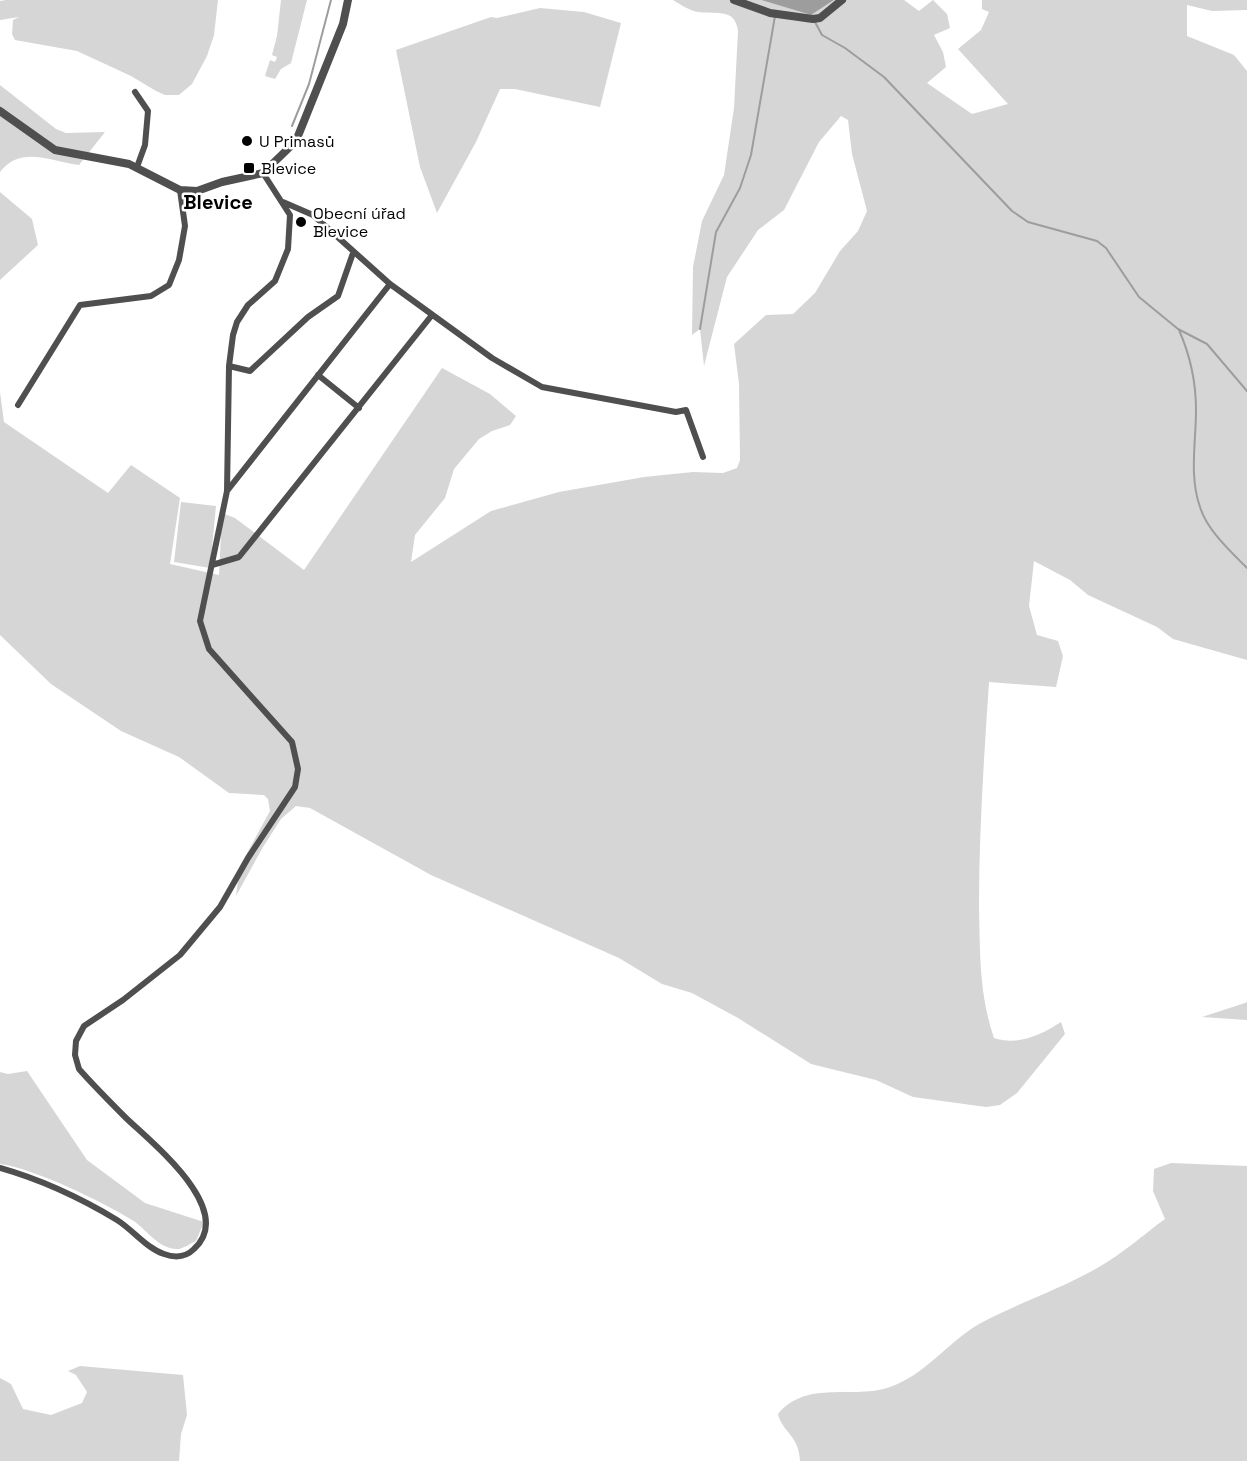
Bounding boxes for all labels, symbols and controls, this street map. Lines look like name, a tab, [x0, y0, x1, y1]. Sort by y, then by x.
place label: U Primasů	[259, 131, 334, 152]
marker: U Primasů	[240, 134, 254, 148]
place label: Blevice	[261, 158, 316, 179]
marker: Blevice	[242, 161, 256, 175]
district label: Blevice	[183, 189, 253, 215]
place label: Obecní úřad Blevice	[313, 203, 406, 242]
marker: Obecní úřad Blevice	[294, 215, 308, 229]

